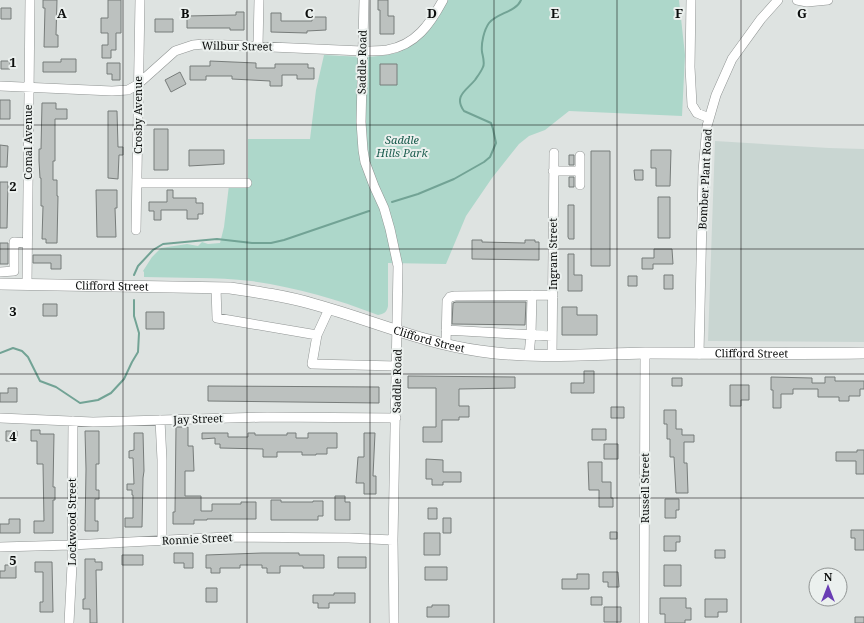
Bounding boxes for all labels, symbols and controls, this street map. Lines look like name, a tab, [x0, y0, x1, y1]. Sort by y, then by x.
text: A	[57, 4, 67, 22]
text: B	[181, 4, 190, 22]
text: C	[305, 4, 314, 22]
text: D	[427, 4, 437, 22]
text: E	[551, 4, 560, 22]
text: F	[675, 4, 683, 22]
text: G	[797, 4, 807, 22]
street label: Saddle Road	[353, 29, 370, 94]
street label: Wilbur Street	[201, 37, 273, 54]
text: 1	[9, 53, 17, 71]
street label: Crosby Avenue	[130, 76, 145, 154]
street label: Comal Avenue	[20, 104, 35, 180]
street label: Bomber Plant Road	[694, 128, 715, 230]
park label: Saddle Hills Park	[375, 132, 428, 160]
text: 2	[9, 177, 17, 195]
street label: Ingram Street	[545, 218, 560, 290]
street label: Clifford Street	[75, 277, 149, 294]
text: 3	[9, 302, 17, 320]
street label: Clifford Street	[392, 322, 466, 355]
street label: Clifford Street	[715, 345, 788, 360]
street label: Saddle Road	[388, 348, 405, 413]
street label: Jay Street	[172, 410, 223, 427]
text: 4	[9, 427, 17, 445]
street label: Russell Street	[637, 453, 652, 523]
street label: Lockwood Street	[64, 478, 79, 566]
street label: Ronnie Street	[161, 529, 233, 548]
text: 5	[9, 551, 17, 569]
north arrow	[808, 567, 848, 607]
text: N	[824, 569, 833, 584]

